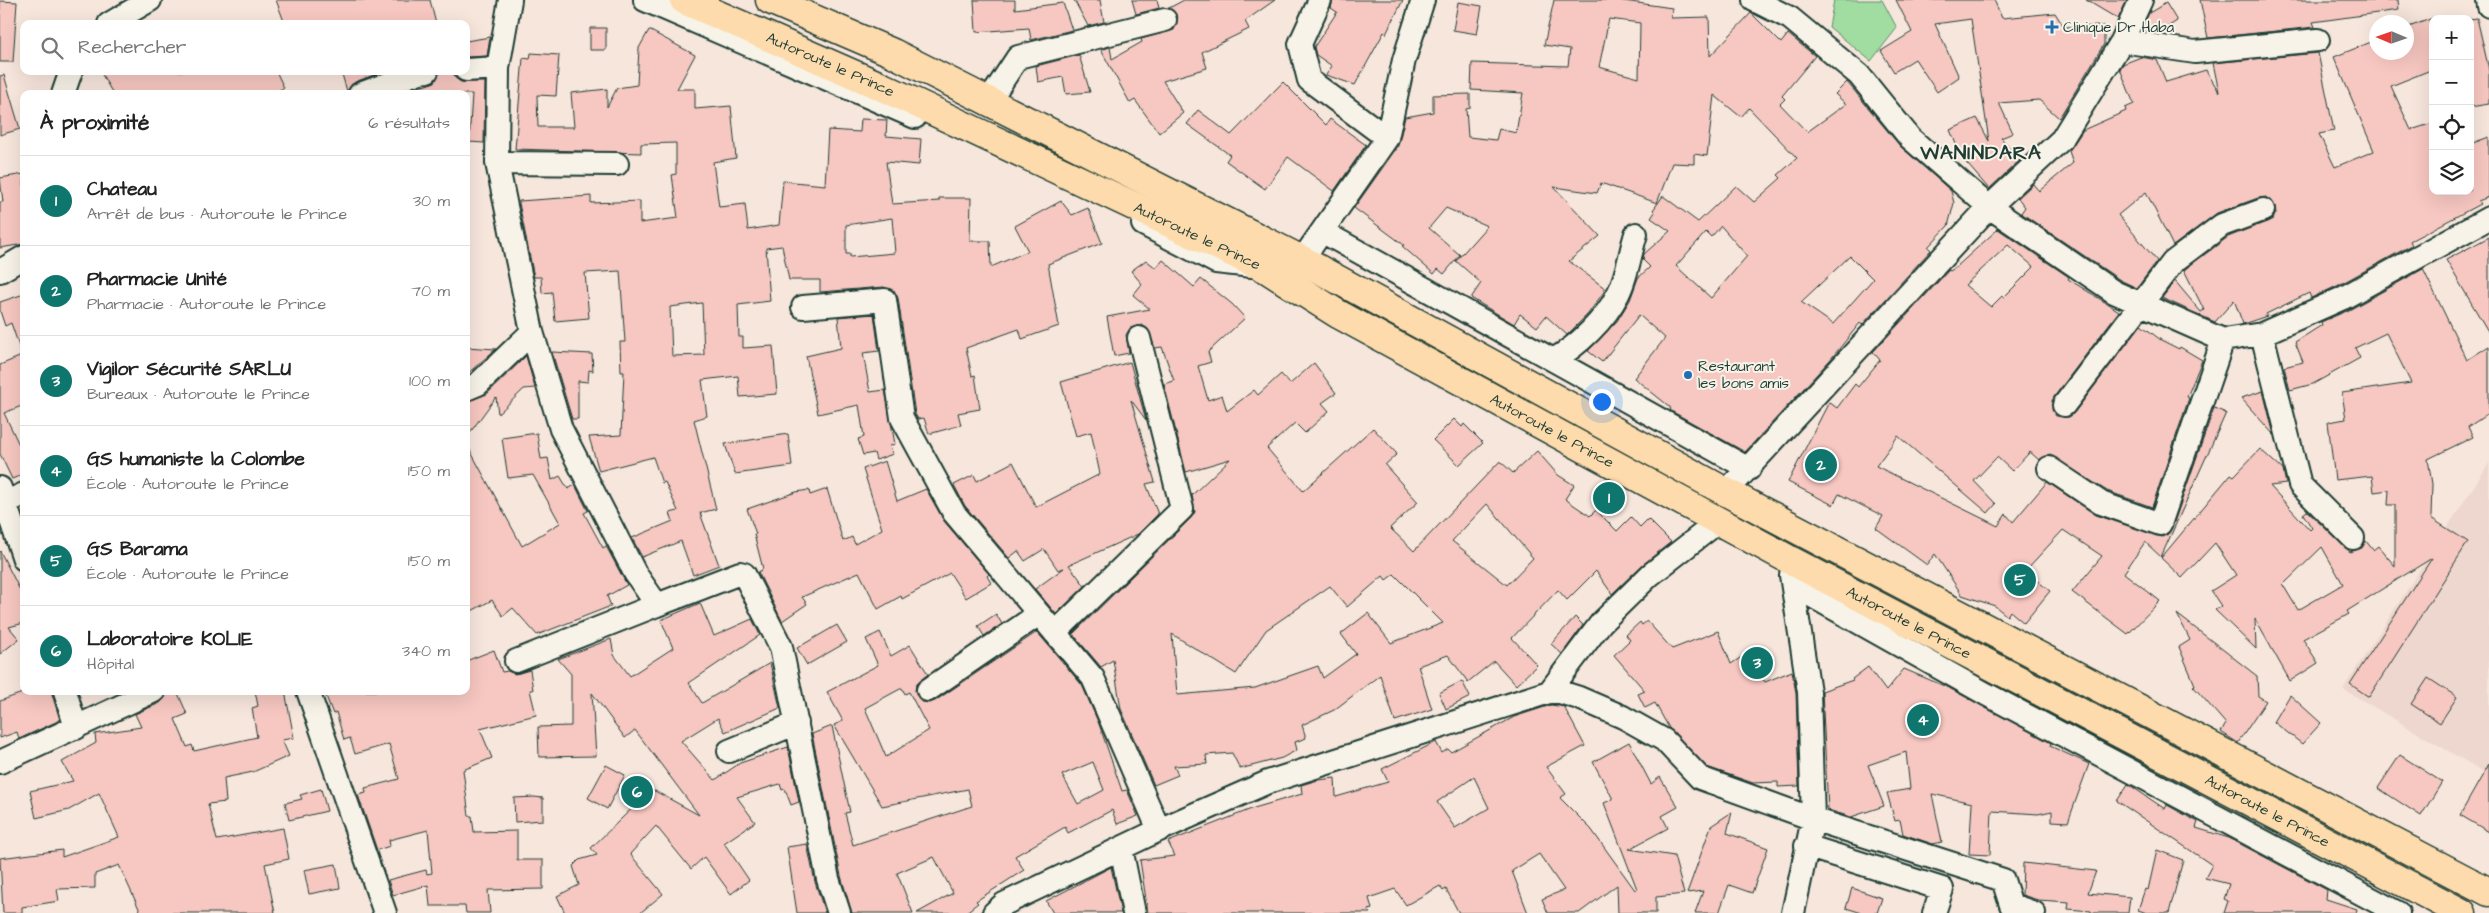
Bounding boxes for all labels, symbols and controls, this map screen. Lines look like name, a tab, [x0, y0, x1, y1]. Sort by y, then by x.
north arrow	[2369, 15, 2414, 60]
map controls	[2429, 15, 2474, 195]
button: +	[2429, 15, 2474, 60]
place label: Clinique Dr Haba	[2063, 17, 2175, 38]
search box	[20, 20, 470, 75]
marker: Clinique Dr Haba	[2045, 20, 2059, 34]
street label: Autoroute le Prince	[763, 27, 898, 102]
icon: search	[38, 34, 66, 62]
text: Rechercher	[78, 34, 186, 61]
button: −	[2429, 60, 2474, 105]
button: locate	[2429, 105, 2474, 150]
text: À proximité	[40, 108, 149, 137]
text: 6 résultats	[368, 112, 450, 134]
district label: WANINDARA	[1919, 139, 2042, 167]
button: layers	[2429, 150, 2474, 195]
text: Chateau	[87, 176, 157, 203]
text: 1	[55, 190, 57, 212]
text: 30 m	[413, 190, 450, 212]
street label: Autoroute le Prince	[1130, 197, 1264, 275]
text: Arrêt de bus · Autoroute le Prince	[87, 203, 347, 225]
text: Pharmacie Unité	[87, 266, 227, 293]
text: 2	[51, 280, 61, 302]
text: 70 m	[411, 280, 450, 302]
text: Pharmacie · Autoroute le Prince	[87, 293, 326, 315]
text: Vigilor Sécurité SARLU	[87, 356, 291, 383]
place label: Restaurant les bons amis	[1698, 356, 1789, 394]
marker: Restaurant les bons amis	[1682, 369, 1694, 381]
text: 3	[52, 370, 60, 392]
text: 100 m	[409, 370, 450, 392]
text: Bureaux · Autoroute le Prince	[87, 383, 310, 405]
street label: Autoroute le Prince	[1486, 389, 1618, 473]
your location	[1589, 389, 1615, 415]
text: GS humaniste la Colombe	[87, 446, 305, 473]
pin: 2	[1805, 446, 1837, 484]
text: 4	[51, 460, 61, 482]
text: 150 m	[408, 460, 450, 482]
text: École · Autoroute le Prince	[87, 473, 289, 495]
pin: 1	[1593, 479, 1625, 517]
text: GS Barama	[87, 536, 188, 563]
text: 5	[50, 550, 62, 572]
text: 150 m	[408, 550, 450, 572]
pin: 5	[2004, 561, 2036, 599]
text: École · Autoroute le Prince	[87, 563, 289, 585]
street label: Autoroute le Prince	[1843, 581, 1975, 664]
text: Laboratoire KOLIE	[87, 626, 252, 653]
text: 6	[51, 640, 61, 662]
text: 340 m	[402, 640, 450, 662]
pin: 3	[1741, 644, 1773, 682]
text: Hôpital	[87, 653, 134, 675]
pin: 4	[1907, 701, 1939, 739]
street label: Autoroute le Prince	[2201, 770, 2333, 853]
pin: 6	[621, 773, 653, 811]

